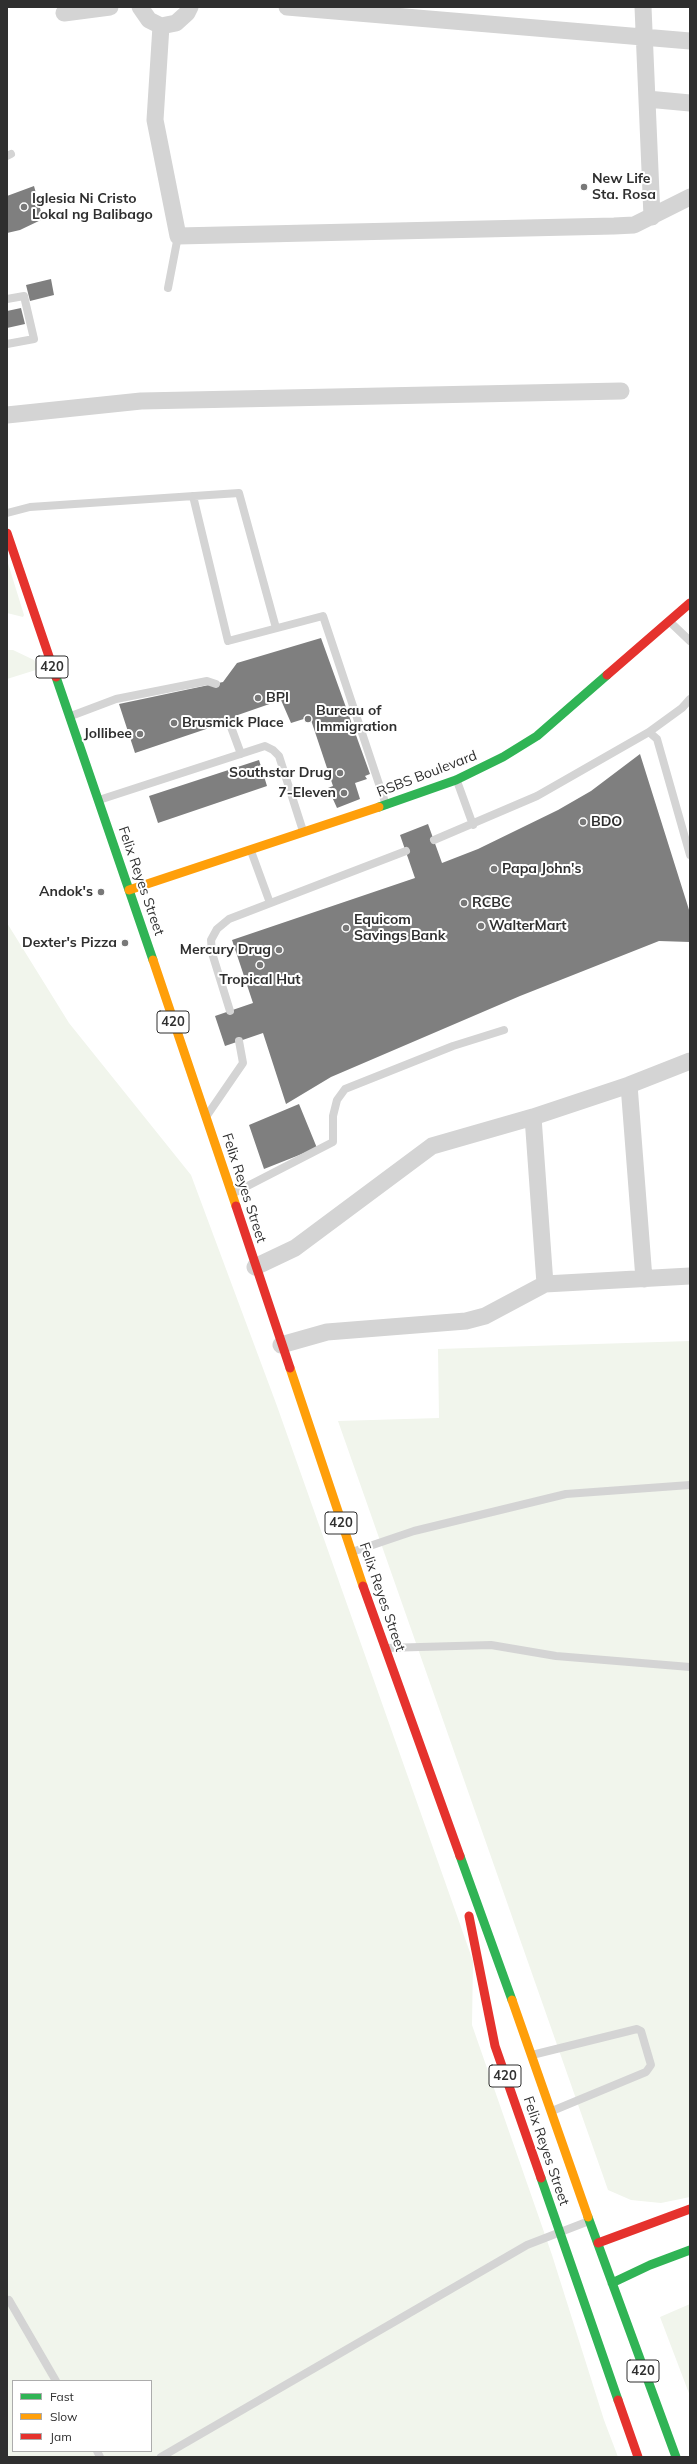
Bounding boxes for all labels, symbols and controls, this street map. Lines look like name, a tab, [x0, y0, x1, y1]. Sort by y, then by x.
place label: New Life Sta. Rosa	[592, 171, 656, 204]
marker: New Life Sta. Rosa	[579, 182, 589, 192]
place label: Iglesia Ni Cristo Lokal ng Balibago	[32, 191, 153, 224]
marker: Iglesia Ni Cristo Lokal ng Balibago	[19, 202, 29, 212]
road number: 420	[36, 656, 68, 678]
place label: BPI	[266, 690, 289, 706]
marker: BPI	[253, 693, 263, 703]
place label: Bureau of Immigration	[316, 703, 397, 736]
marker: Bureau of Immigration	[303, 714, 313, 724]
place label: Brusmick Place	[182, 715, 284, 731]
marker: Brusmick Place	[169, 718, 179, 728]
place label: Jollibee	[84, 726, 132, 742]
marker: Jollibee	[135, 729, 145, 739]
street label: RSBS Boulevard	[375, 747, 479, 801]
place label: Southstar Drug	[229, 765, 332, 781]
marker: Southstar Drug	[335, 768, 345, 778]
place label: 7-Eleven	[278, 785, 336, 801]
marker: 7-Eleven	[339, 788, 349, 798]
place label: BDO	[591, 814, 622, 830]
marker: BDO	[578, 817, 588, 827]
street label: Felix Reyes Street	[114, 824, 168, 938]
place label: Papa John's	[502, 861, 582, 877]
marker: Papa John's	[489, 864, 499, 874]
place label: Andok's	[39, 884, 93, 900]
marker: Andok's	[96, 887, 106, 897]
place label: RCBC	[472, 895, 511, 911]
marker: RCBC	[459, 898, 469, 908]
place label: Equicom Savings Bank	[354, 912, 445, 944]
place label: WalterMart	[489, 918, 567, 934]
marker: WalterMart	[476, 921, 486, 931]
marker: Equicom Savings Bank	[341, 923, 351, 933]
place label: Dexter's Pizza	[22, 935, 117, 951]
marker: Dexter's Pizza	[120, 938, 130, 948]
place label: Mercury Drug	[180, 942, 271, 958]
marker: Mercury Drug	[274, 945, 284, 955]
marker: Tropical Hut	[255, 960, 265, 970]
place label: Tropical Hut	[219, 972, 301, 988]
road number: 420	[157, 1011, 189, 1033]
street label: Felix Reyes Street	[218, 1131, 270, 1245]
road number: 420	[325, 1512, 357, 1534]
street label: Felix Reyes Street	[355, 1540, 409, 1654]
road number: 420	[489, 2065, 521, 2087]
street label: Felix Reyes Street	[519, 2094, 573, 2208]
road number: 420	[627, 2360, 659, 2382]
legend	[12, 2380, 152, 2452]
text: Fast	[50, 2389, 74, 2404]
text: Slow	[50, 2409, 78, 2424]
text: Jam	[50, 2429, 72, 2444]

